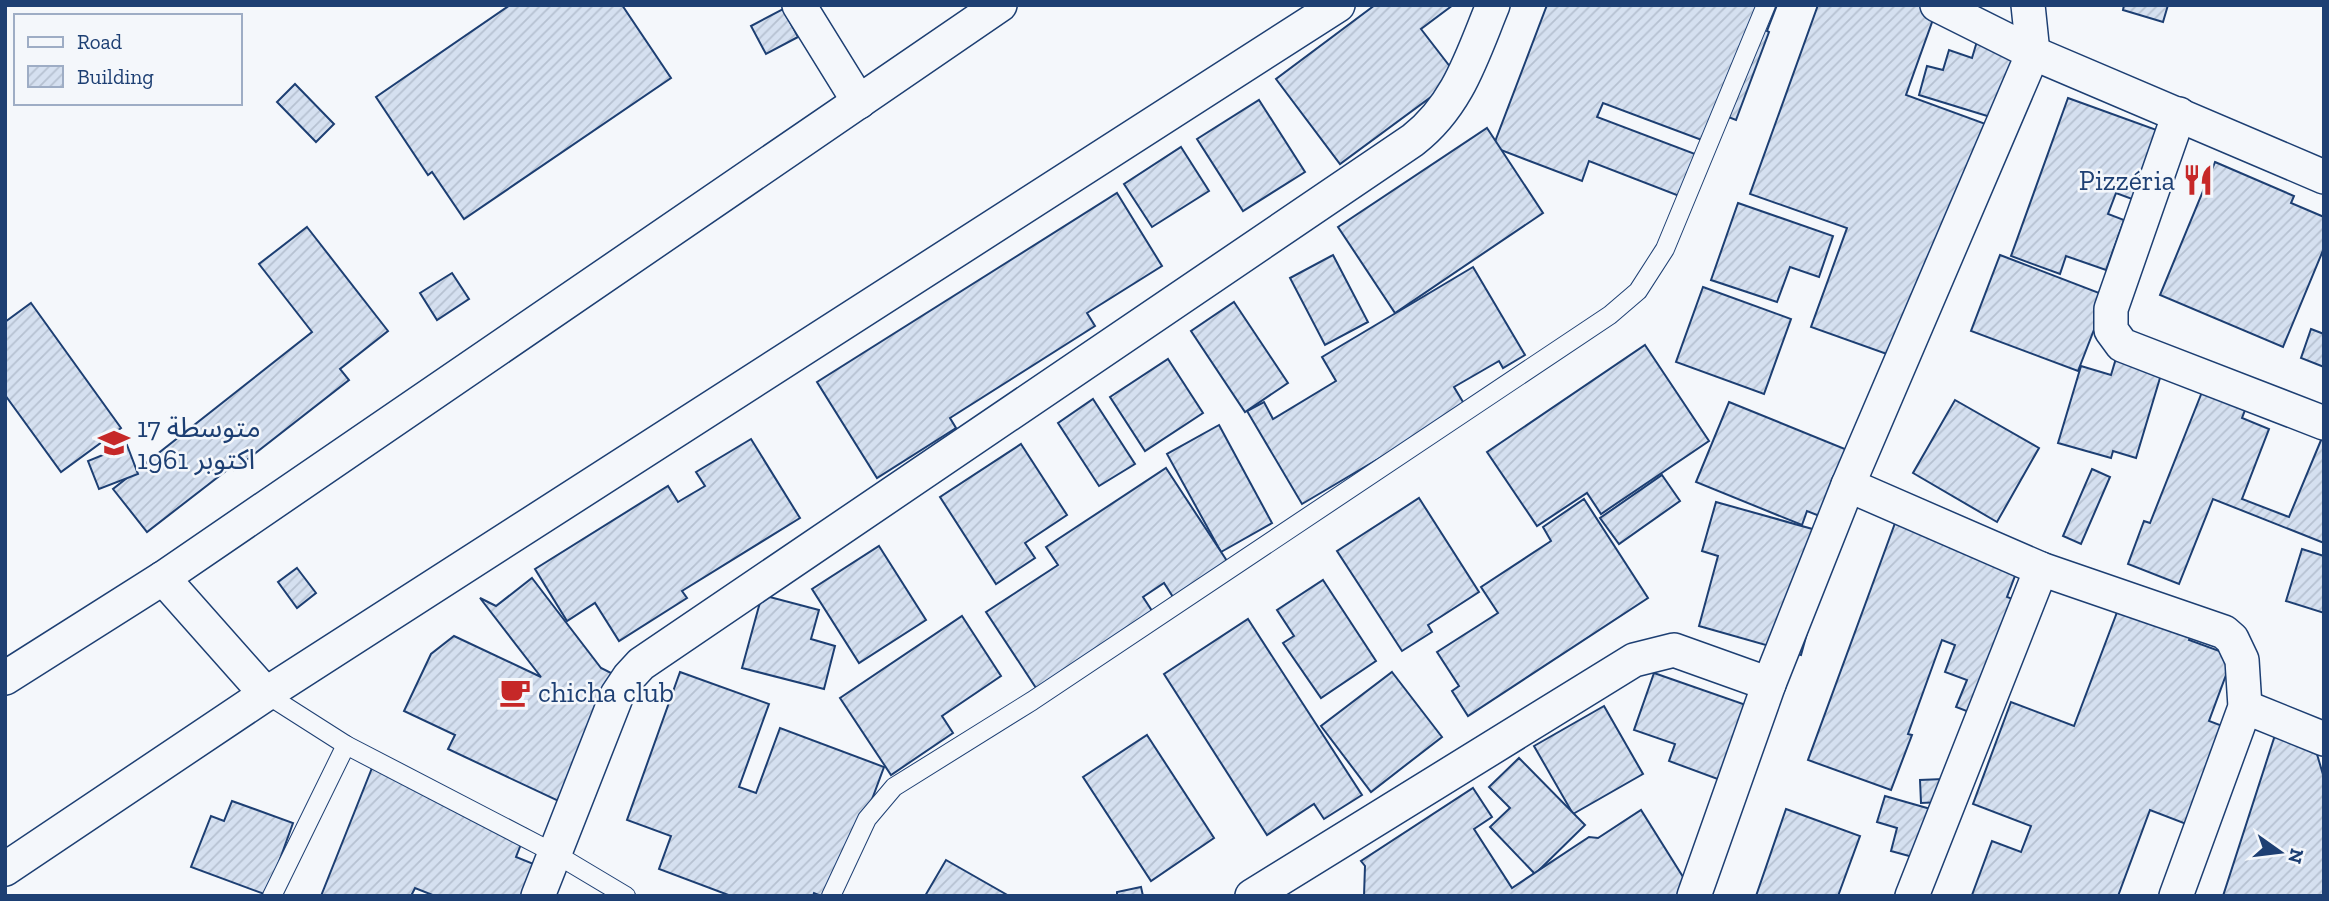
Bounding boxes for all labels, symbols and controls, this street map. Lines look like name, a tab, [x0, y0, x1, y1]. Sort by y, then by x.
legend	[14, 14, 242, 105]
text: Road	[77, 29, 123, 54]
text: Building	[77, 64, 154, 89]
restaurant icon: Pizzéria	[2181, 163, 2215, 197]
place label: Pizzéria	[2079, 164, 2175, 197]
place label: متوسطة 17 اكتوبر 1961	[137, 411, 261, 476]
school or university icon: متوسطة 17 اكتوبر 1961	[97, 426, 131, 460]
cafe icon: chicha club	[498, 675, 532, 709]
place label: chicha club	[538, 676, 674, 709]
north arrow	[2245, 817, 2315, 887]
text: N	[2283, 846, 2309, 866]

